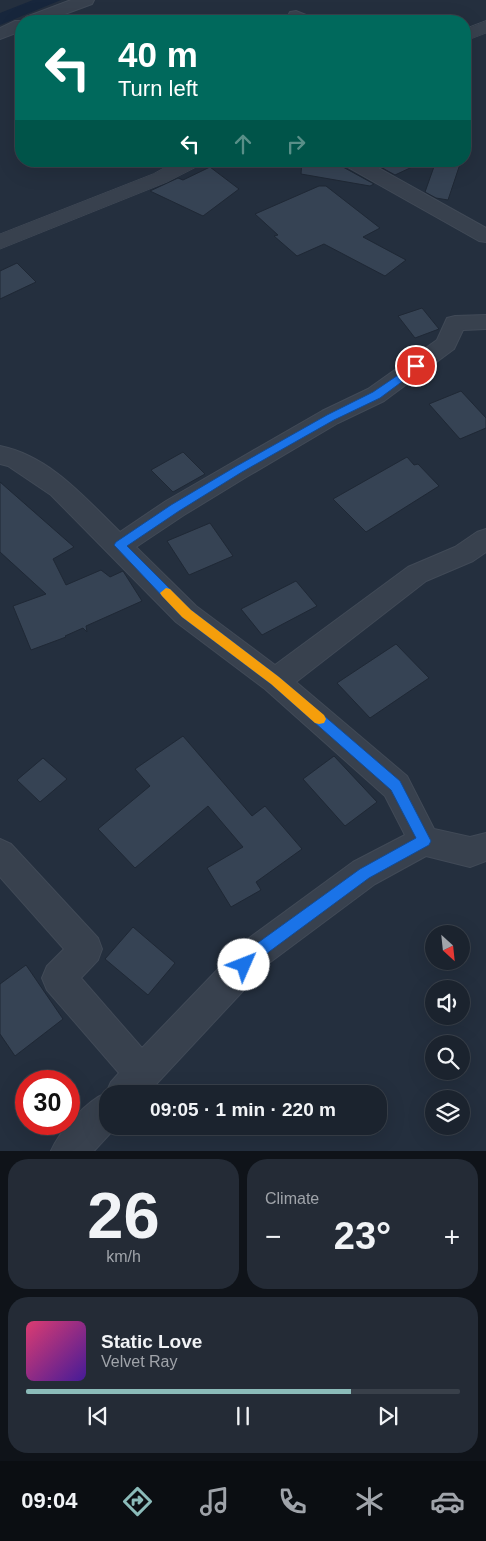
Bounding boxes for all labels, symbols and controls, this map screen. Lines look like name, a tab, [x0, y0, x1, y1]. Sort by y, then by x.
icon: left	[35, 35, 100, 100]
text: 40 m	[118, 35, 198, 74]
text: Turn left	[118, 76, 198, 101]
icon: left	[176, 130, 204, 158]
icon: ahead	[229, 130, 257, 158]
icon: right	[282, 130, 310, 158]
pin	[395, 345, 437, 387]
icon: arrive	[402, 352, 430, 380]
north arrow	[425, 925, 470, 970]
map controls	[425, 925, 470, 1135]
position arrow	[217, 938, 269, 990]
button: sound	[425, 980, 470, 1025]
button: search	[425, 1035, 470, 1080]
speed limit sign: 30	[15, 1070, 80, 1135]
button: layers	[425, 1090, 470, 1135]
text: 09:05 · 1 min · 220 m	[150, 1099, 336, 1120]
text: 26	[87, 1179, 160, 1252]
text: Climate	[265, 1190, 319, 1207]
text: 23°	[334, 1215, 391, 1257]
text: −	[265, 1221, 281, 1252]
text: +	[444, 1221, 460, 1252]
text: km/h	[106, 1248, 141, 1265]
text: Static Love	[101, 1331, 202, 1352]
text: Velvet Ray	[101, 1353, 177, 1370]
icon: previous	[84, 1402, 112, 1430]
icon: pause	[229, 1402, 257, 1430]
icon: next	[374, 1402, 402, 1430]
icon: directions	[120, 1484, 155, 1519]
icon: music	[197, 1484, 232, 1519]
icon: phone	[275, 1484, 310, 1519]
icon: climate	[352, 1484, 387, 1519]
icon: car	[430, 1484, 465, 1519]
text: 09:04	[21, 1488, 78, 1513]

